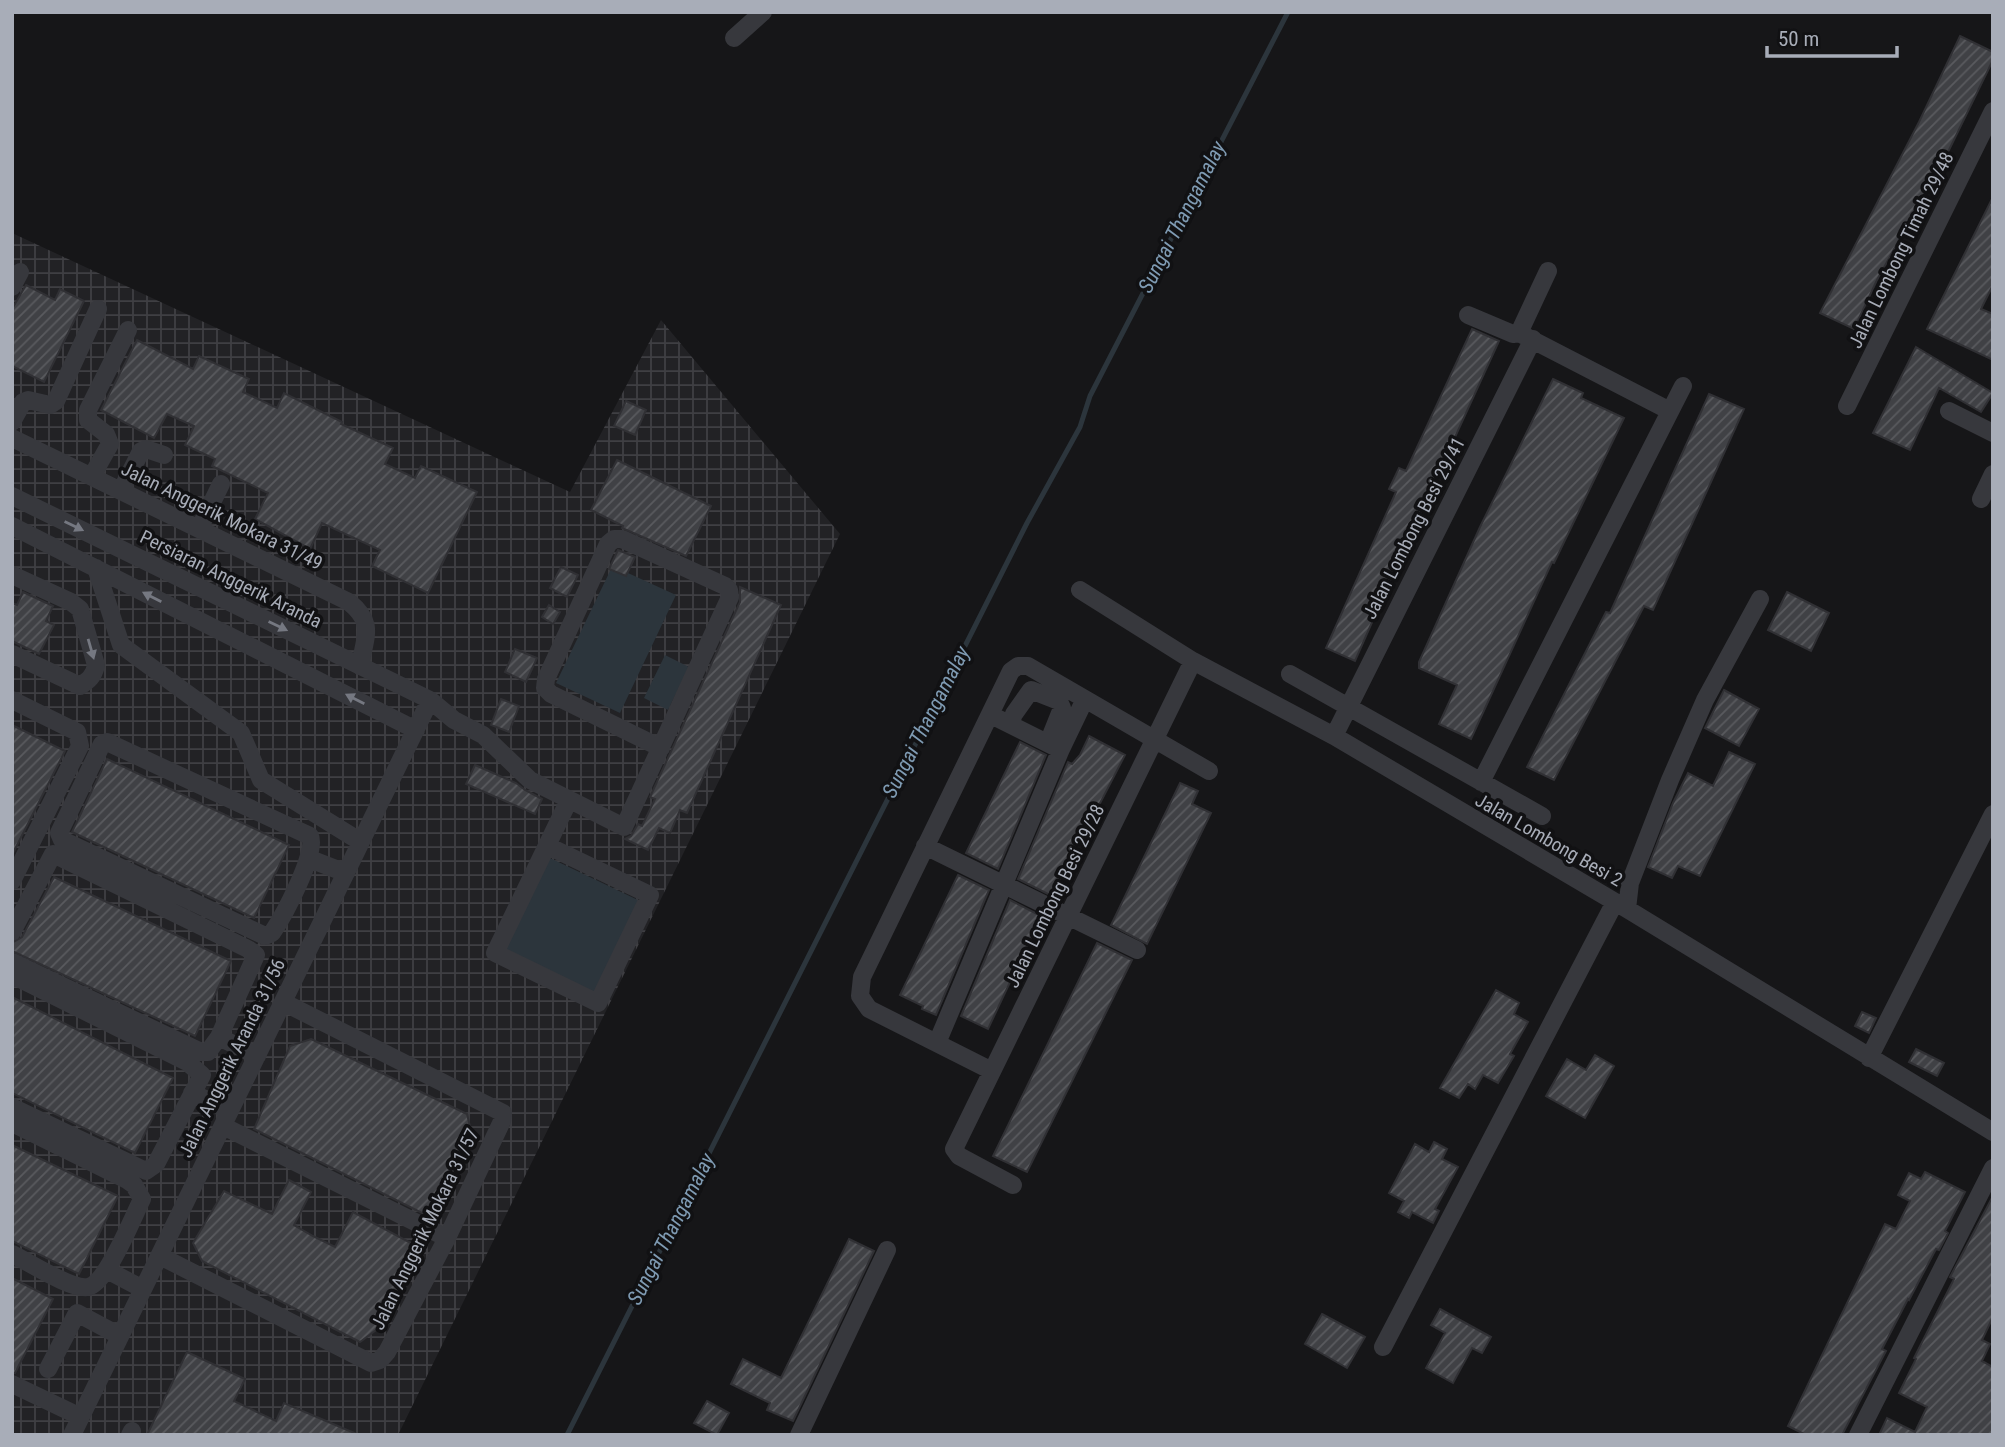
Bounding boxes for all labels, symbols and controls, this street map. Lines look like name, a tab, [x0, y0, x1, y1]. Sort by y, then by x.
scale bar	[1767, 14, 1896, 58]
text: 50 m	[1778, 27, 1819, 51]
water label: Sungai Thangamalay	[1133, 137, 1231, 297]
street label: Jalan Lombong Timah 29/48	[1843, 148, 1959, 352]
street label: Jalan Lombong Besi 29/41	[1358, 433, 1470, 623]
street label: Jalan Anggerik Mokara 31/49	[118, 457, 326, 575]
one-way arrow	[64, 520, 84, 531]
street label: Persiaran Anggerik Aranda	[136, 525, 326, 633]
one-way arrow	[142, 591, 162, 602]
one-way arrow	[268, 620, 288, 631]
one-way arrow	[87, 638, 97, 659]
water label: Sungai Thangamalay	[877, 642, 975, 802]
one-way arrow	[345, 694, 365, 705]
street label: Jalan Lombong Besi 2	[1471, 789, 1627, 891]
street label: Jalan Lombong Besi 29/28	[1001, 801, 1109, 991]
street label: Jalan Anggerik Aranda 31/56	[174, 955, 290, 1161]
street label: Jalan Anggerik Mokara 31/57	[366, 1125, 484, 1333]
water label: Sungai Thangamalay	[622, 1149, 720, 1309]

